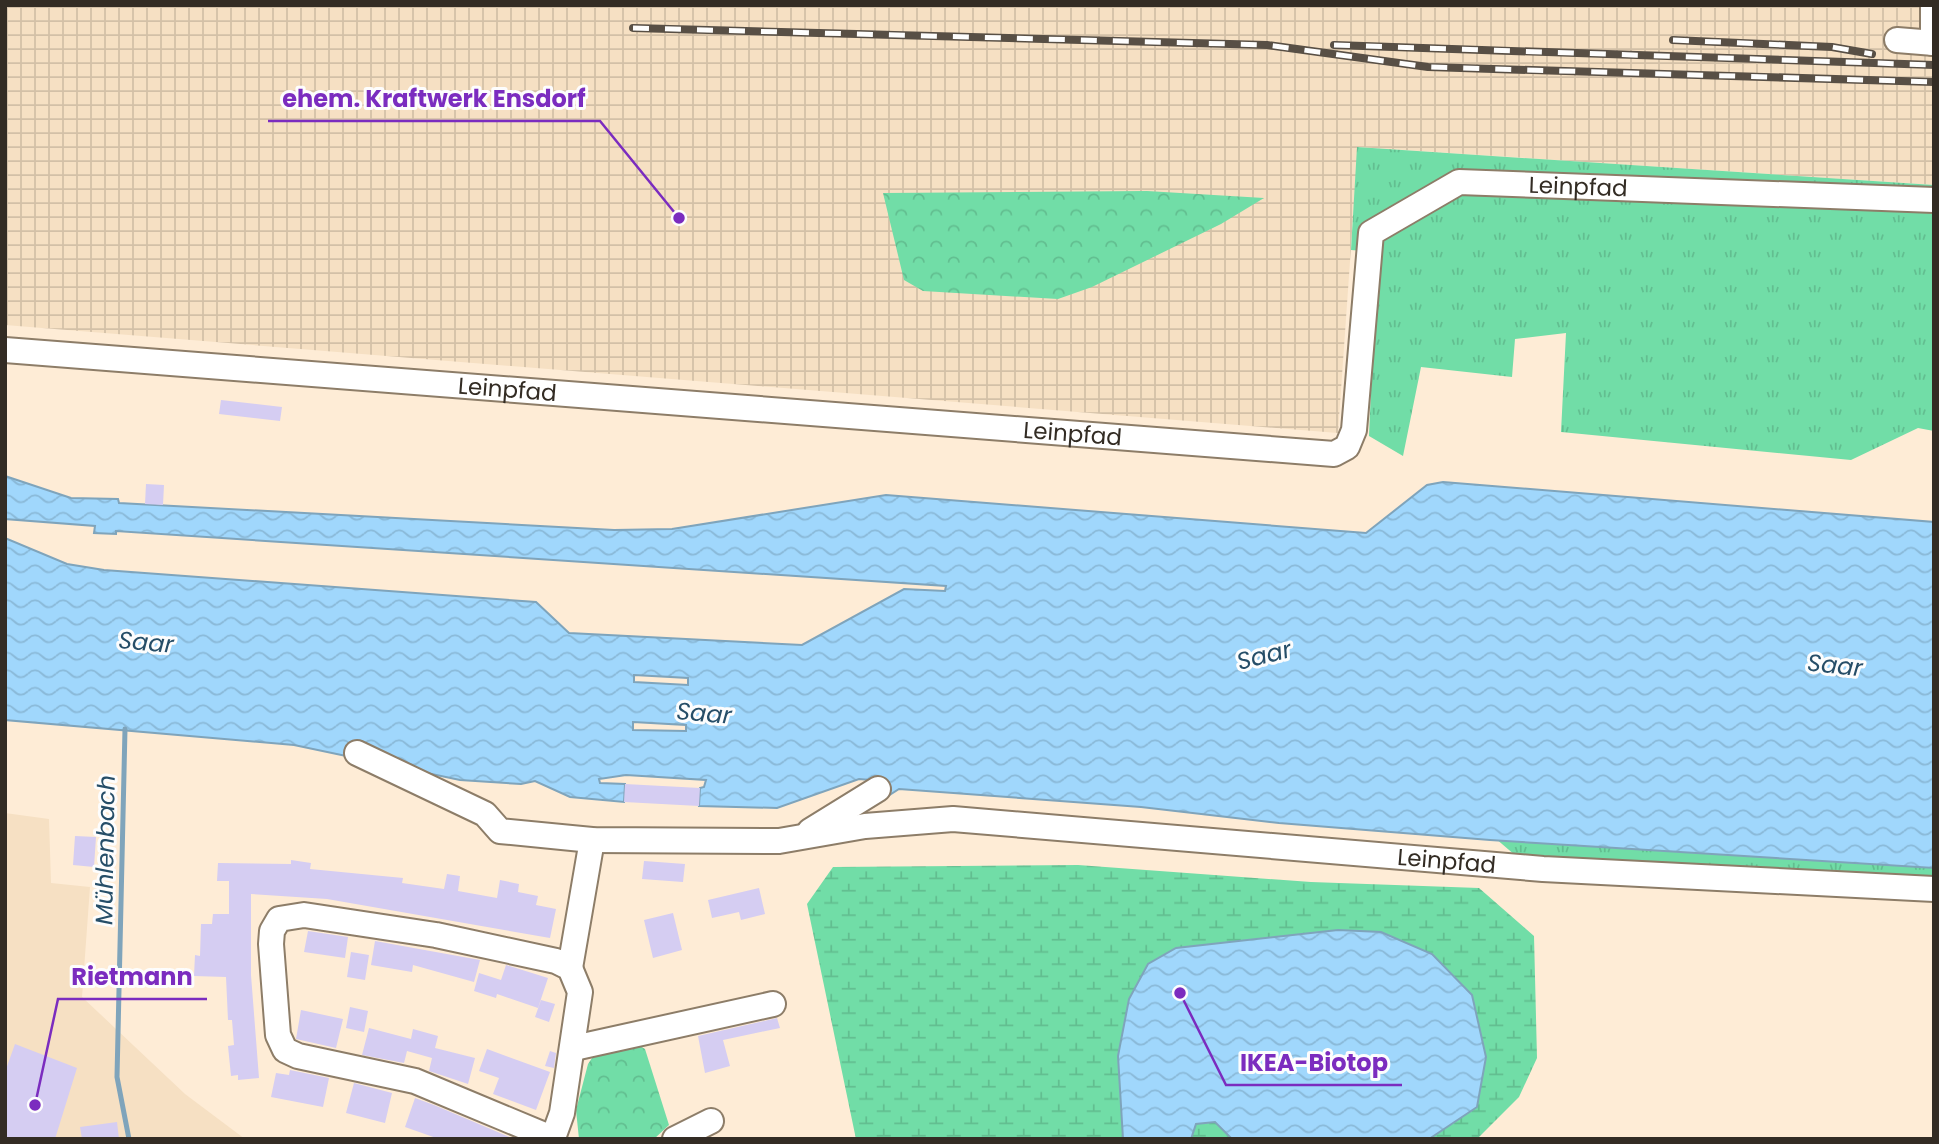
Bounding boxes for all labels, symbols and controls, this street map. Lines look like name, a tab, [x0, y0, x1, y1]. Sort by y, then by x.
callout: ehem. Kraftwerk Ensdorf	[268, 76, 600, 121]
text: ehem. Kraftwerk Ensdorf	[282, 82, 586, 115]
street label: Leinpfad	[1528, 169, 1628, 204]
street label: Leinpfad	[457, 370, 558, 409]
street label: Leinpfad	[1022, 414, 1123, 453]
water label: Saar	[117, 623, 176, 661]
water label: Saar	[1233, 632, 1296, 678]
water label: Saar	[1806, 646, 1865, 684]
water label: Saar	[675, 694, 734, 732]
water label: Mühlenbach	[87, 775, 123, 925]
street label: Leinpfad	[1396, 841, 1497, 881]
callout: Rietmann	[58, 954, 207, 999]
text: Rietmann	[71, 960, 193, 993]
callout: IKEA-Biotop	[1226, 1040, 1402, 1085]
text: IKEA-Biotop	[1240, 1046, 1388, 1079]

